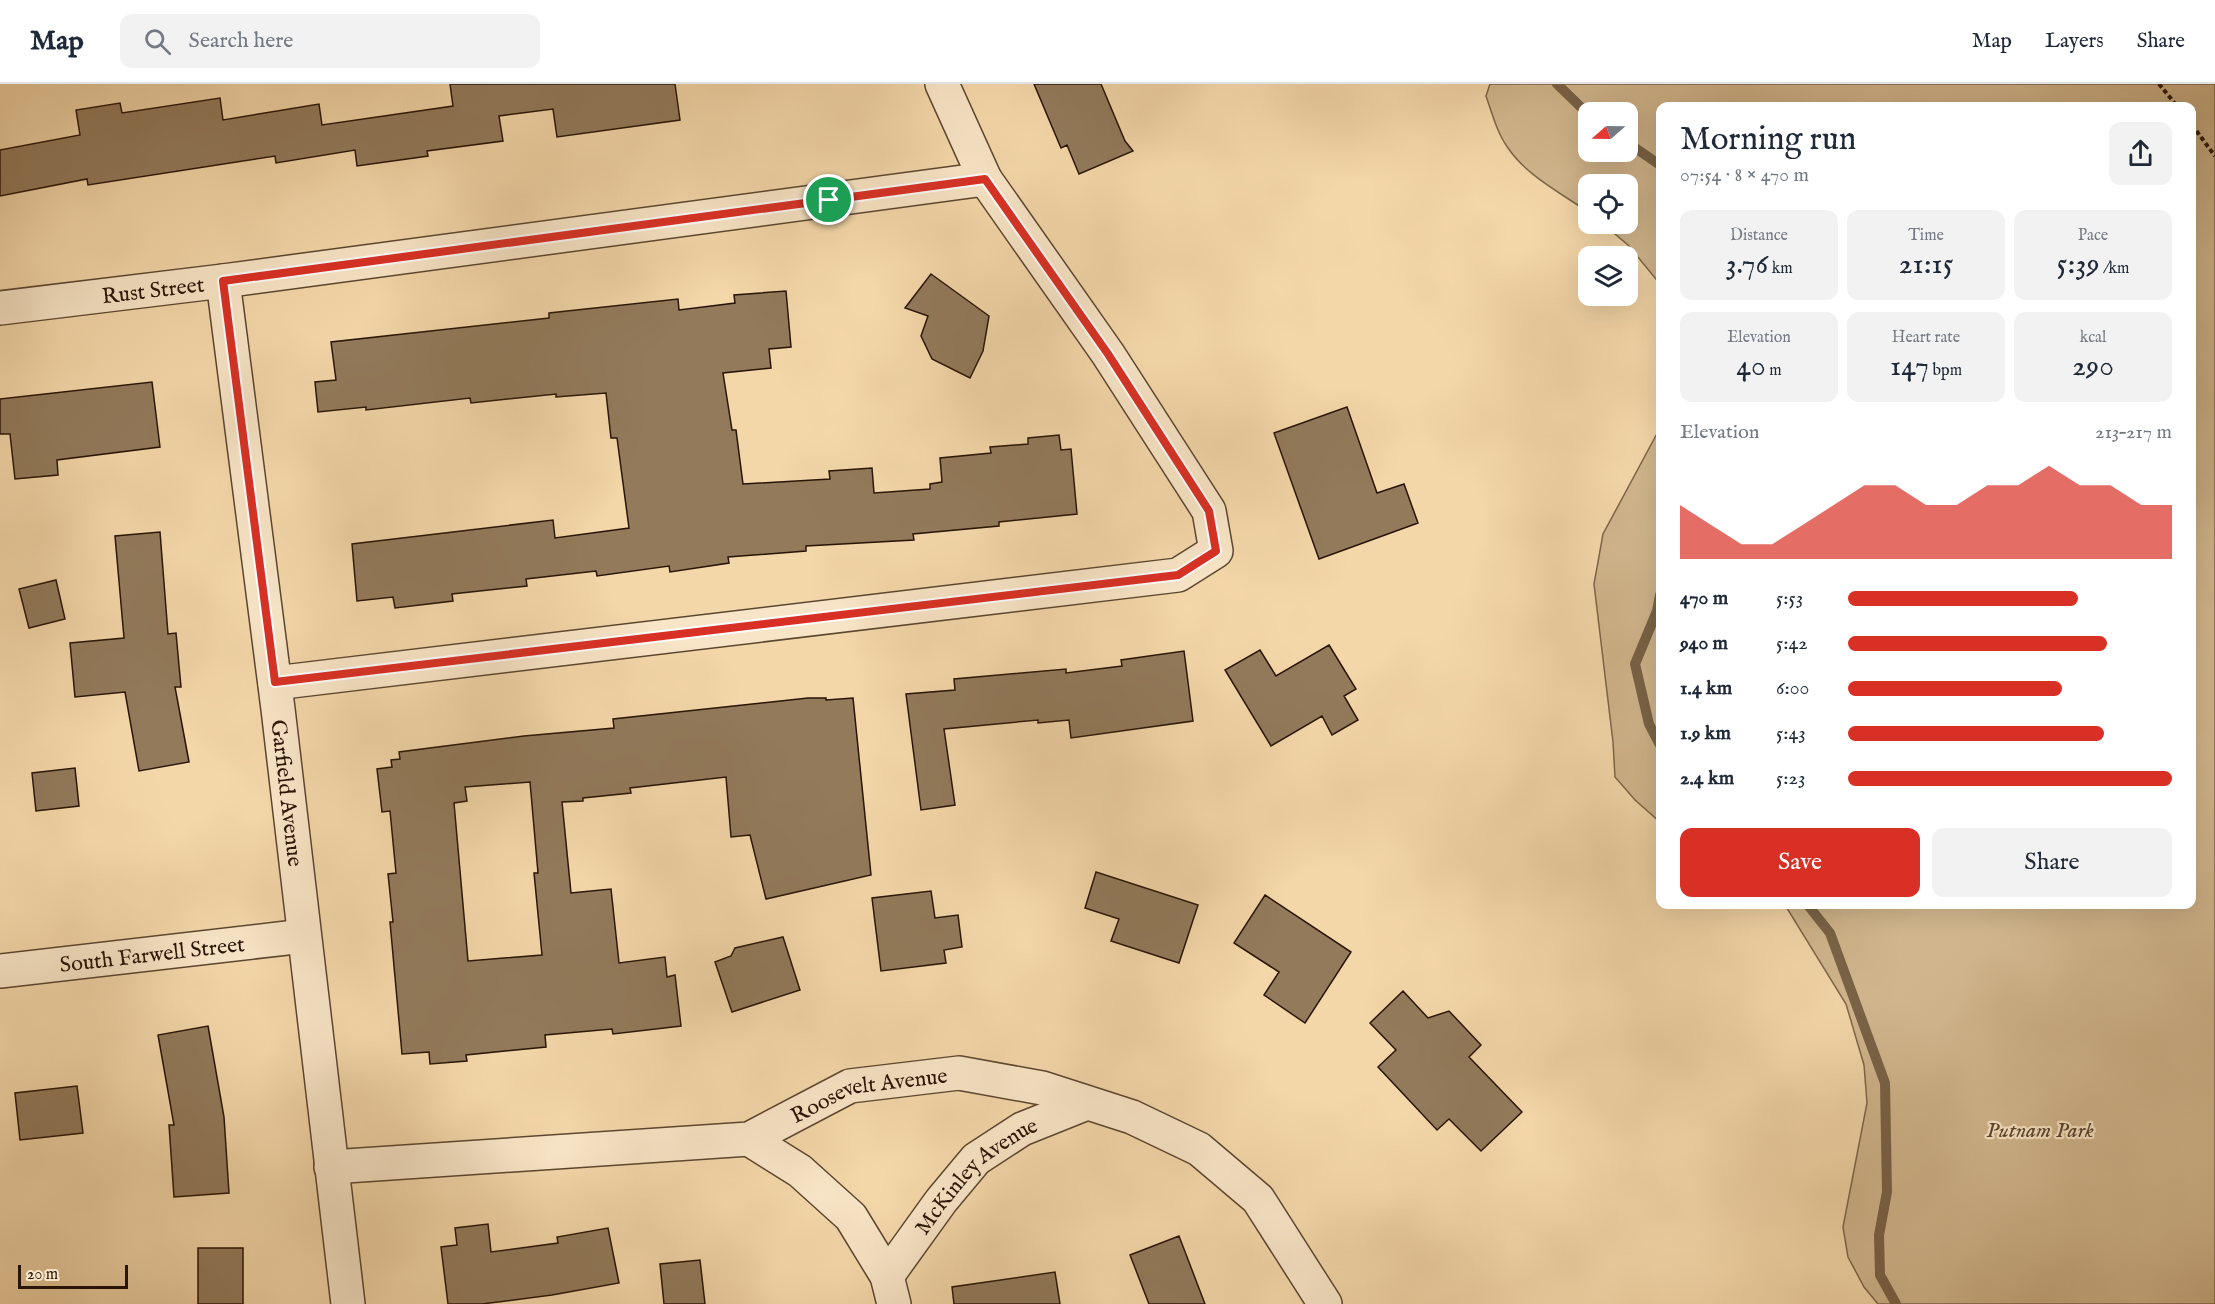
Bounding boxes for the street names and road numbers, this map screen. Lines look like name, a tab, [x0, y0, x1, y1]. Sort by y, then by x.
street label: Rust Street	[100, 271, 206, 312]
street label: Garfield Avenue	[263, 718, 308, 868]
street label: South Farwell Street	[58, 931, 247, 980]
street label: Roosevelt Avenue	[786, 1062, 949, 1131]
street label: McKinley Avenue	[909, 1112, 1042, 1241]

